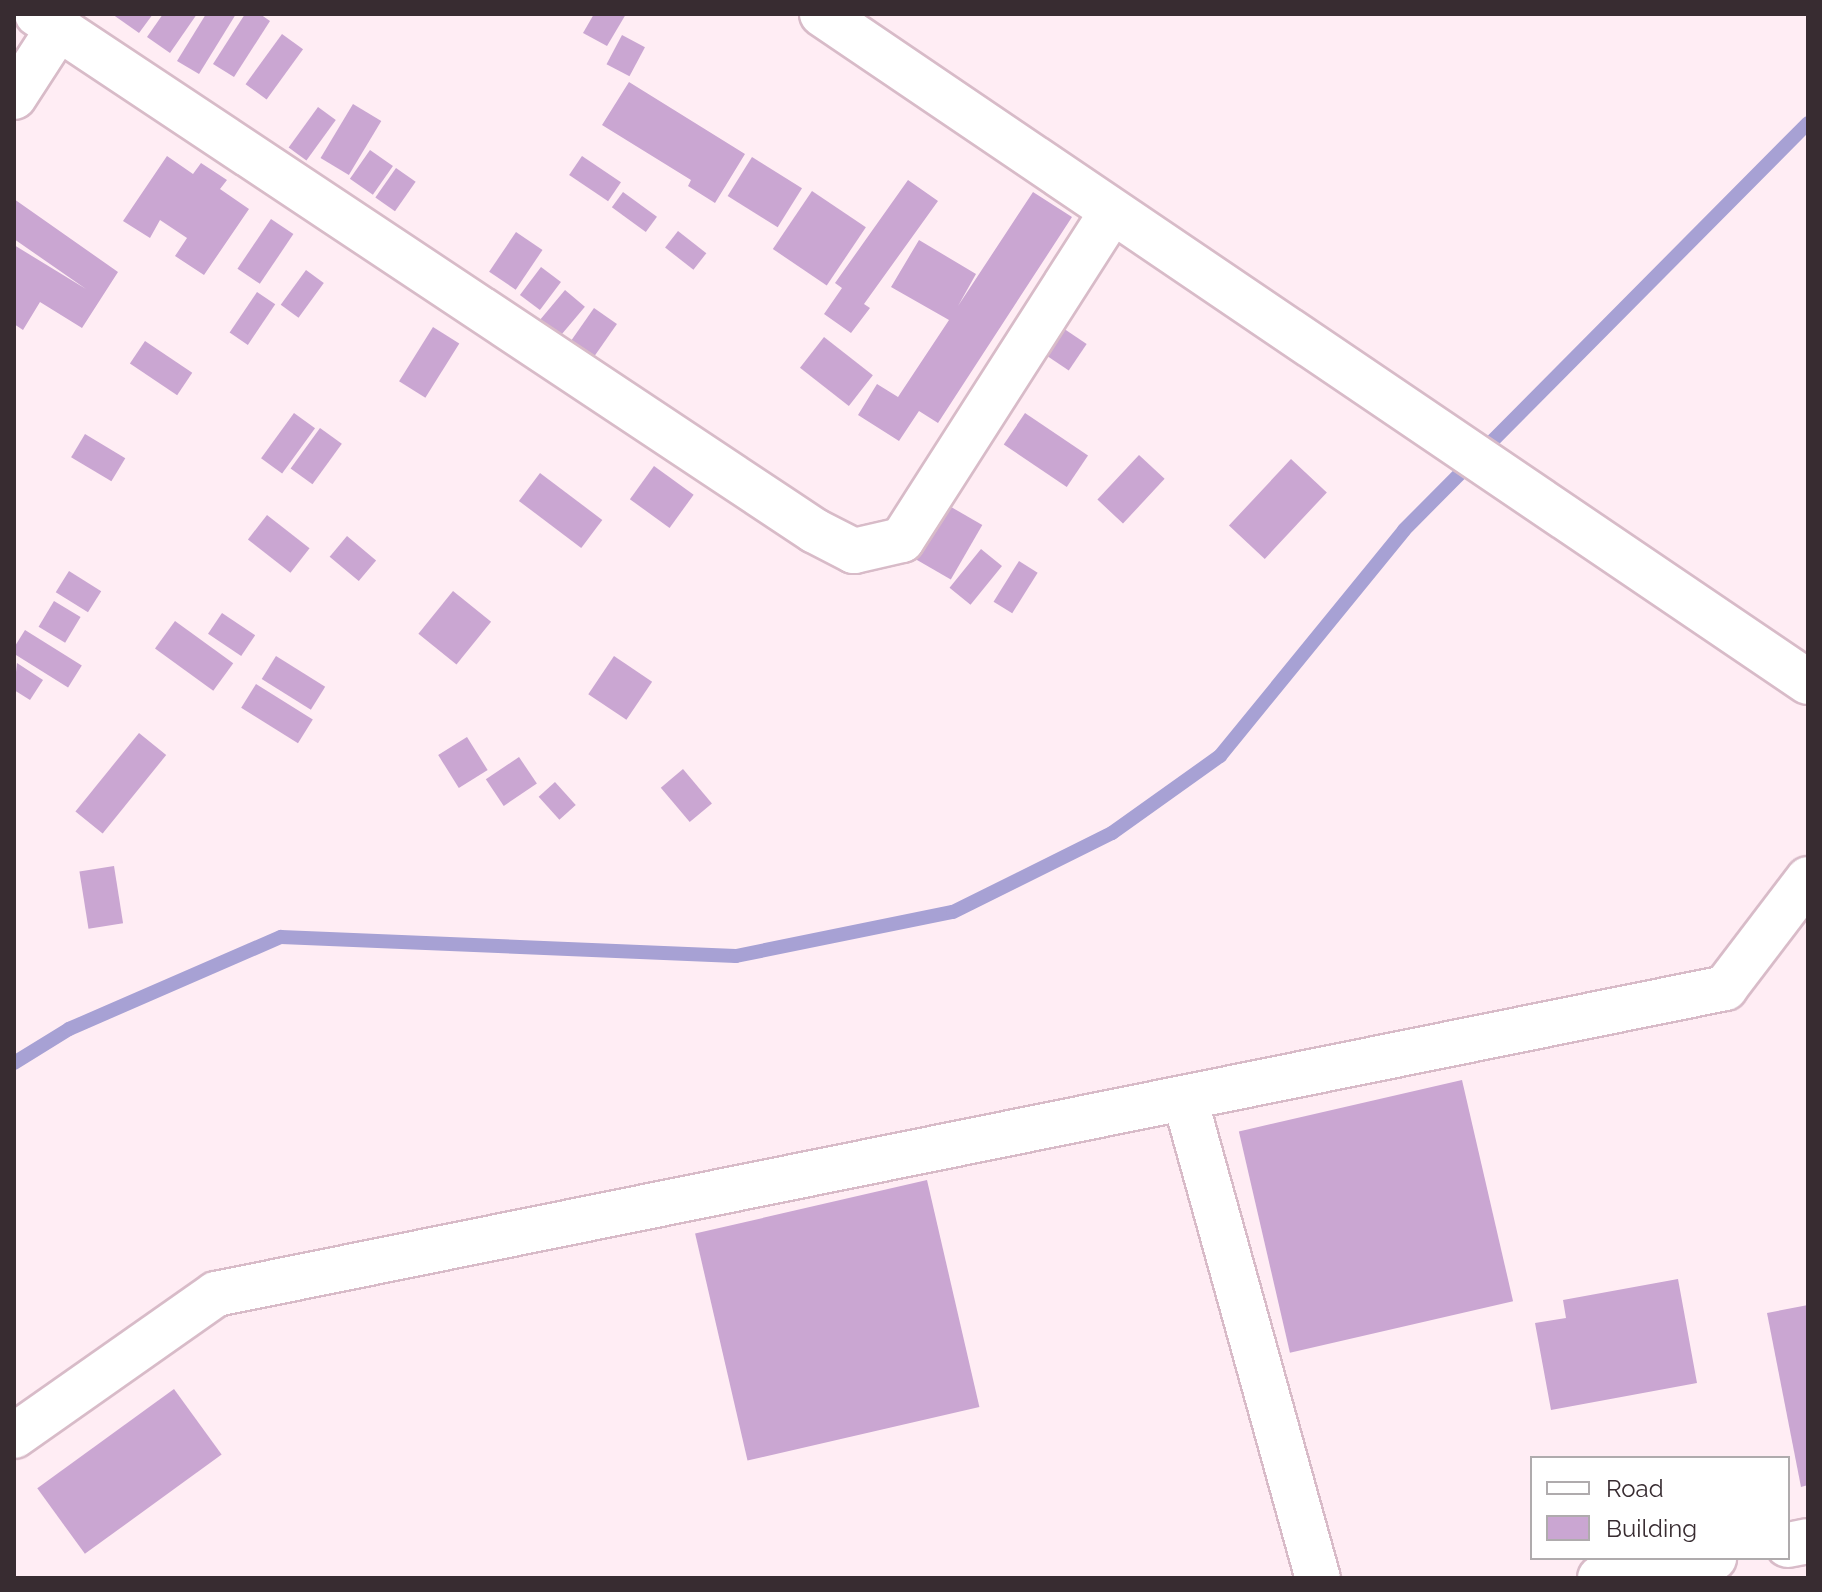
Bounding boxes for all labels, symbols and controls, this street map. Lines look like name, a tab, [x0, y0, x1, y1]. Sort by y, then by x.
legend	[1530, 1456, 1790, 1560]
text: Road	[1606, 1474, 1664, 1503]
text: Building	[1606, 1514, 1697, 1543]

